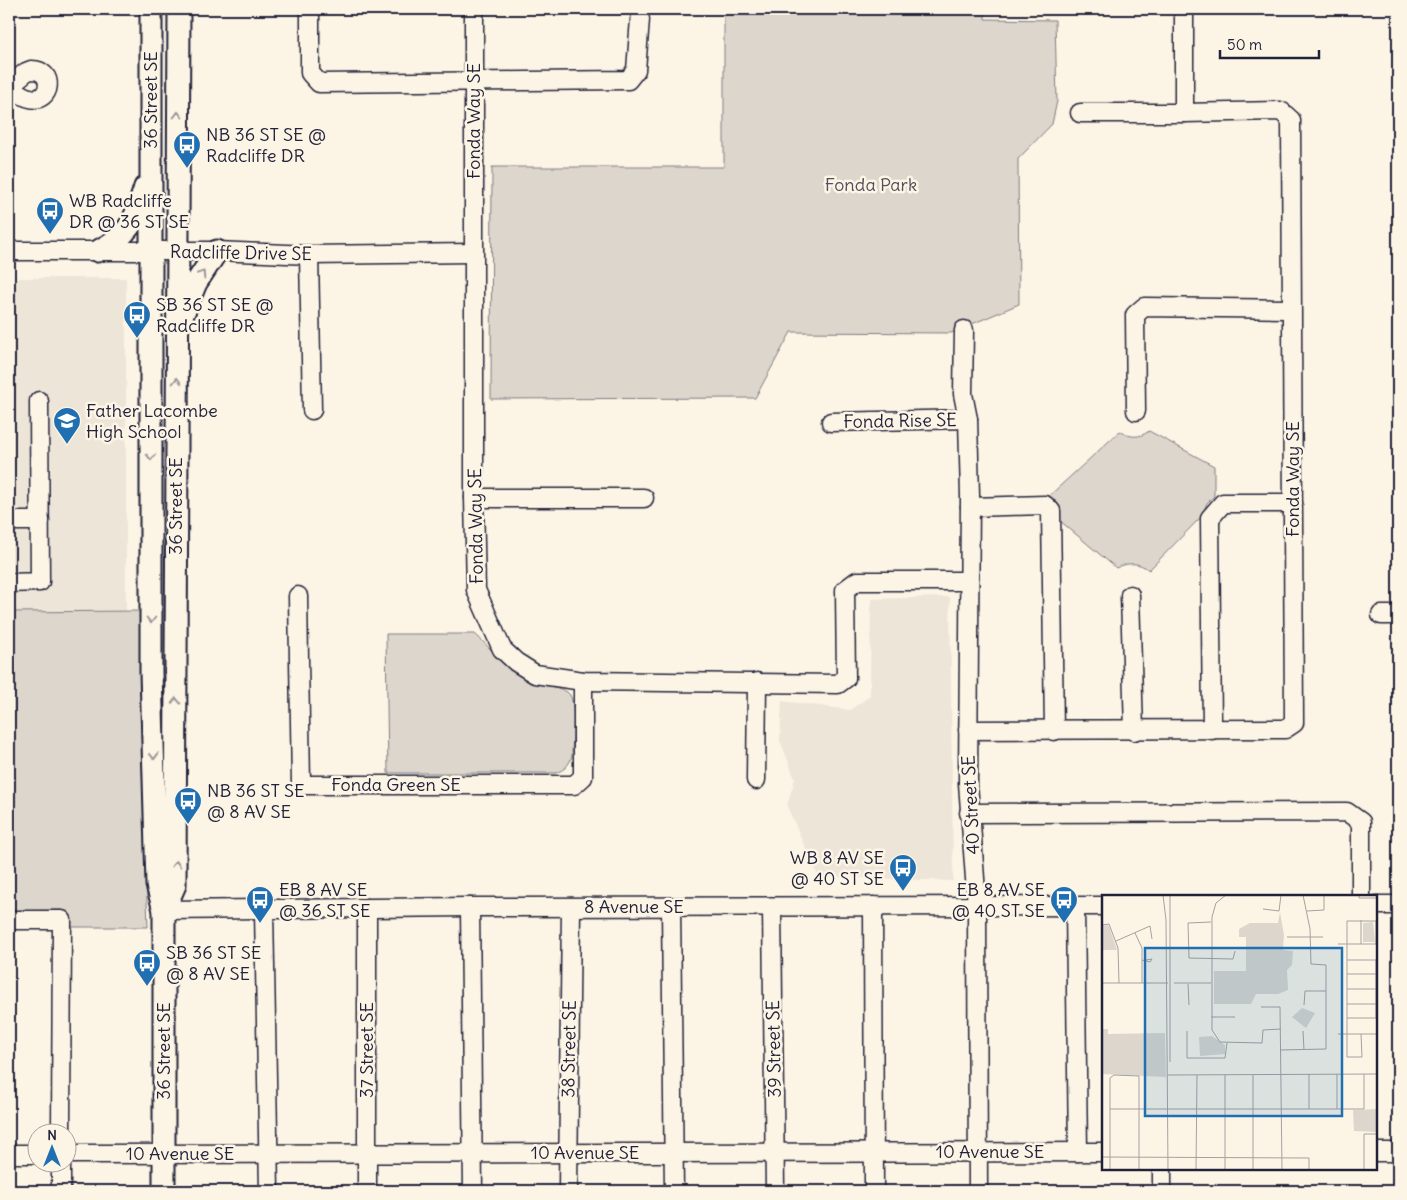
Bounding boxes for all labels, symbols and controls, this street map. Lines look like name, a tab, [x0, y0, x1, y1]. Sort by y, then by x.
scale bar	[1220, 28, 1318, 60]
text: 50 m	[1227, 35, 1262, 54]
street label: 36 Street SE	[139, 51, 162, 149]
street label: Fonda Way SE	[462, 63, 485, 179]
one-way arrow	[173, 111, 183, 118]
place label: NB 36 ST SE @ Radcliffe DR	[206, 123, 326, 167]
bus stop icon: NB 36 ST SE @ Radcliffe DR	[172, 130, 202, 169]
park label: Fonda Park	[825, 173, 917, 196]
place label: WB Radcliffe DR @ 36 ST SE	[69, 189, 189, 233]
bus stop icon: WB Radcliffe DR @ 36 ST SE	[35, 196, 65, 235]
street label: Radcliffe Drive SE	[170, 240, 312, 265]
one-way arrow	[196, 270, 205, 280]
place label: SB 36 ST SE @ Radcliffe DR	[156, 293, 274, 337]
bus stop icon: SB 36 ST SE @ Radcliffe DR	[122, 300, 152, 339]
one-way arrow	[172, 377, 182, 385]
place label: Father Lacombe High School	[86, 399, 218, 443]
school or university icon: Father Lacombe High School	[52, 406, 82, 445]
street label: Fonda Rise SE	[843, 408, 957, 433]
street label: Fonda Way SE	[1281, 421, 1304, 537]
one-way arrow	[146, 454, 156, 462]
street label: 36 Street SE	[164, 457, 187, 555]
street label: Fonda Way SE	[463, 468, 488, 584]
one-way arrow	[146, 616, 156, 624]
one-way arrow	[171, 697, 181, 705]
one-way arrow	[148, 752, 159, 760]
street label: 40 Street SE	[956, 755, 985, 855]
street label: Fonda Green SE	[331, 773, 461, 796]
place label: NB 36 ST SE @ 8 AV SE	[207, 779, 305, 823]
bus stop icon: NB 36 ST SE @ 8 AV SE	[173, 786, 203, 825]
place label: WB 8 AV SE @ 40 ST SE	[790, 846, 884, 890]
bus stop icon: WB 8 AV SE @ 40 ST SE	[888, 853, 918, 892]
one-way arrow	[170, 860, 181, 868]
place label: EB 8 AV SE @ 36 ST SE	[279, 878, 371, 922]
place label: EB 8 AV SE @ 40 ST SE	[952, 878, 1045, 922]
bus stop icon: EB 8 AV SE @ 36 ST SE	[245, 885, 275, 924]
bus stop icon: EB 8 AV SE @ 40 ST SE	[1049, 885, 1079, 924]
street label: 8 Avenue SE	[584, 895, 684, 918]
inset map	[1102, 895, 1377, 1170]
place label: SB 36 ST SE @ 8 AV SE	[166, 941, 261, 985]
bus stop icon: SB 36 ST SE @ 8 AV SE	[132, 948, 162, 987]
street label: 38 Street SE	[556, 1000, 581, 1098]
street label: 39 Street SE	[761, 1000, 786, 1098]
street label: 36 Street SE	[152, 1002, 175, 1100]
street label: 37 Street SE	[355, 1002, 378, 1098]
north arrow	[28, 1122, 78, 1172]
text: N	[47, 1126, 57, 1144]
street label: 10 Avenue SE	[936, 1140, 1044, 1163]
street label: 10 Avenue SE	[531, 1141, 639, 1164]
street label: 10 Avenue SE	[126, 1142, 234, 1165]

